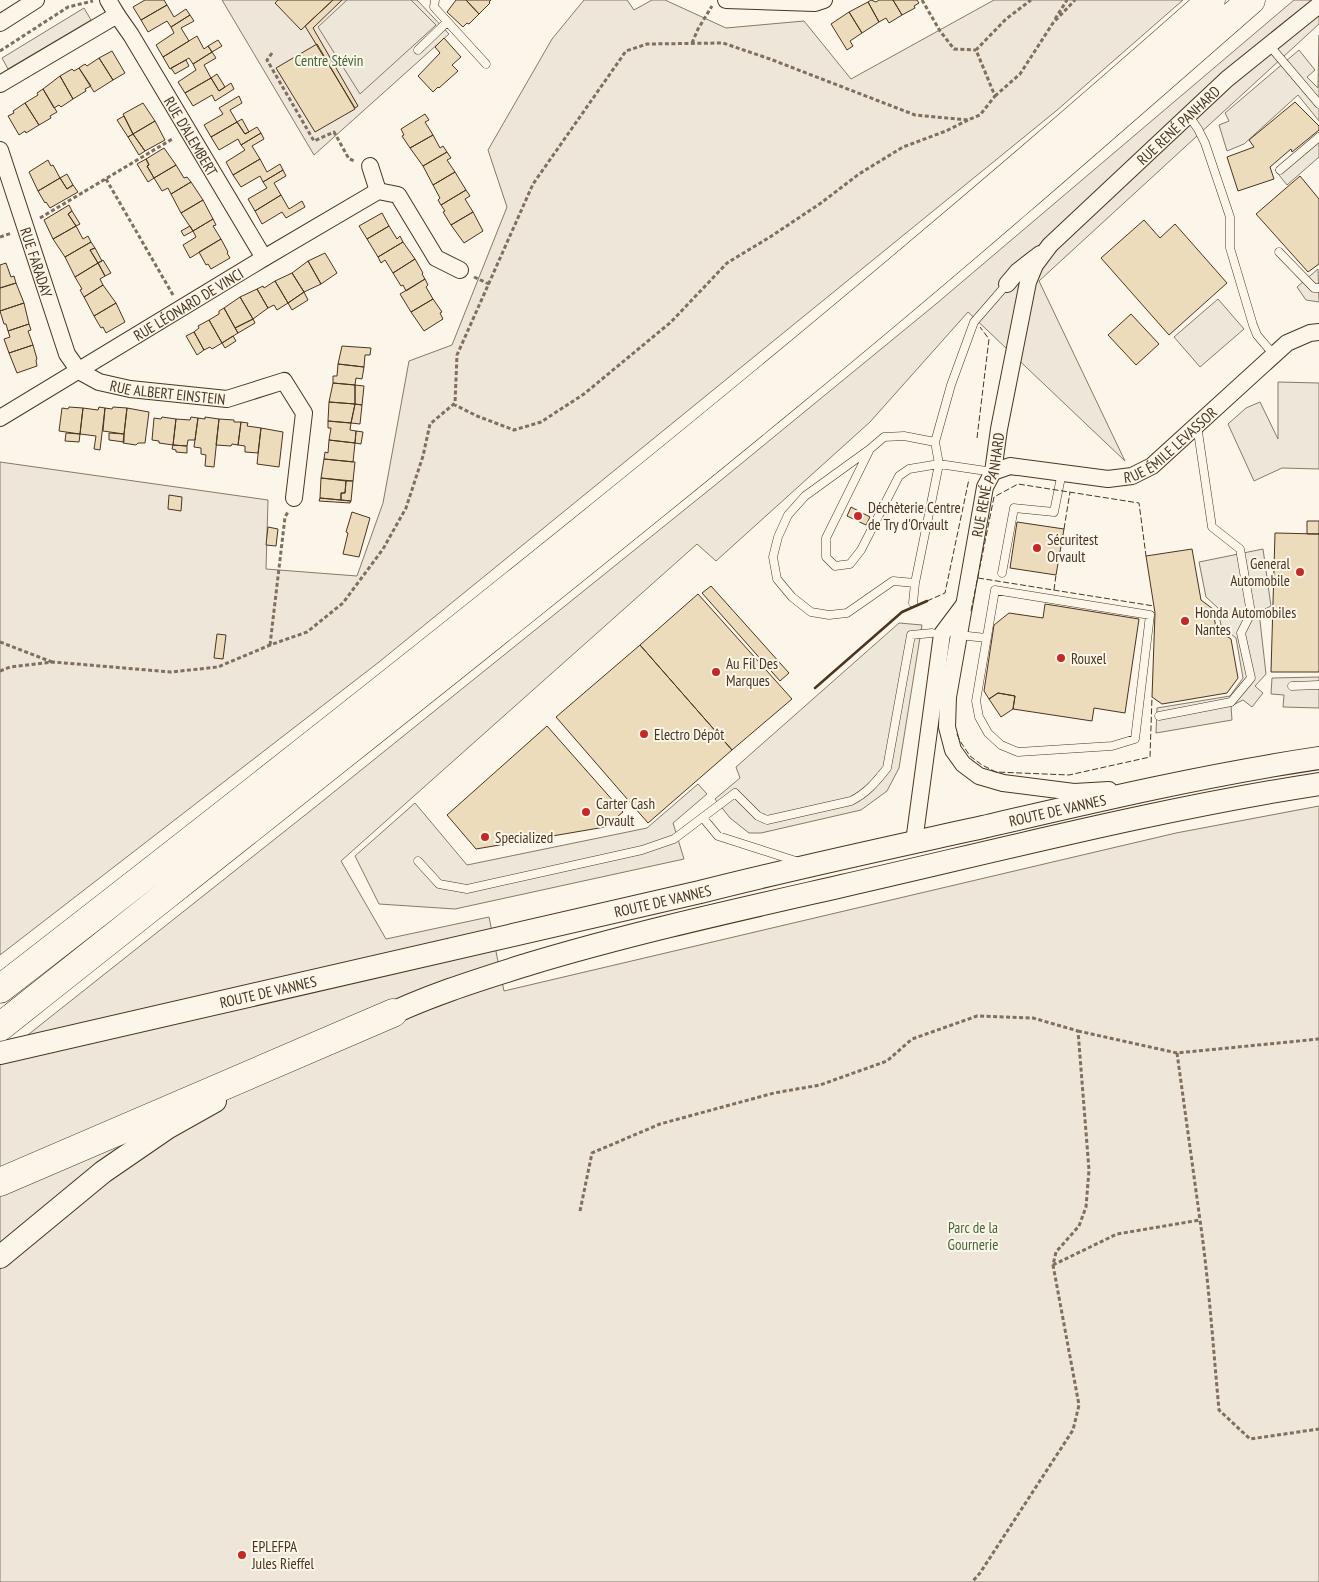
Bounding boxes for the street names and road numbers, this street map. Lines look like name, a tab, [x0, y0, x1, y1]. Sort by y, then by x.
street label: RUE RENÉ PANHARD	[1132, 81, 1224, 169]
street label: RUE D'ALEMBERT	[160, 93, 223, 180]
street label: RUE FARADAY	[16, 225, 57, 300]
street label: RUE LÉONARD DE VINCI	[130, 263, 247, 345]
street label: RUE ALBERT EINSTEIN	[108, 375, 226, 408]
street label: RUE ÉMILE LEVASSOR	[1123, 403, 1220, 486]
street label: RUE RENÉ PANHARD	[967, 431, 1008, 538]
street label: ROUTE DE VANNES	[1007, 790, 1108, 830]
street label: ROUTE DE VANNES	[612, 880, 713, 921]
street label: ROUTE DE VANNES	[218, 971, 318, 1012]

